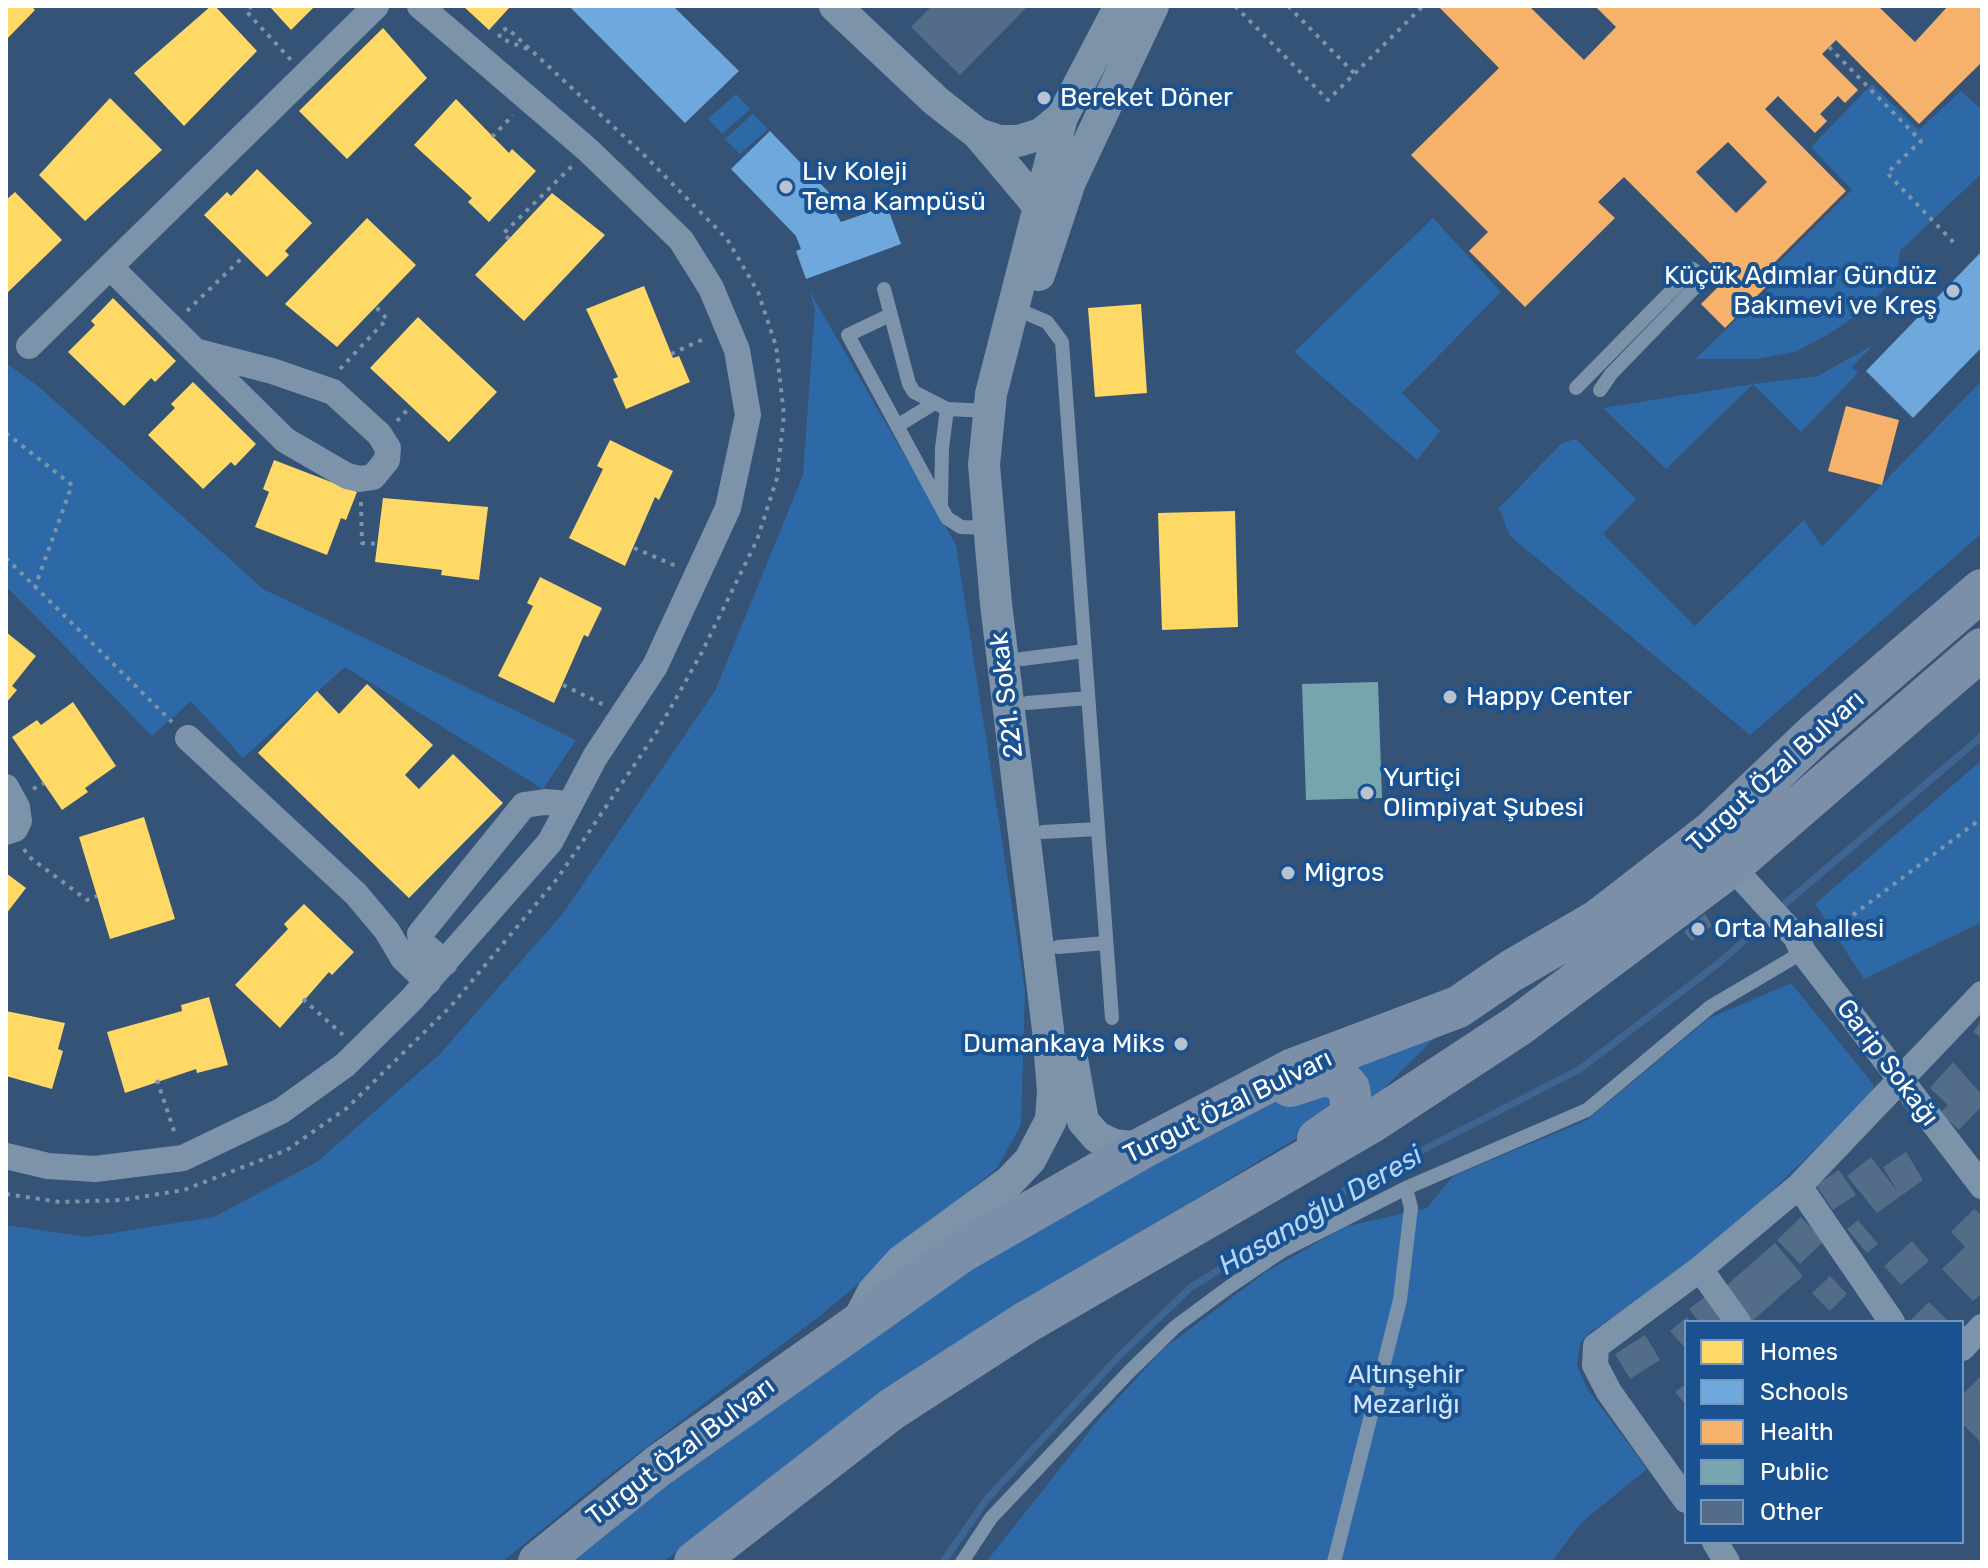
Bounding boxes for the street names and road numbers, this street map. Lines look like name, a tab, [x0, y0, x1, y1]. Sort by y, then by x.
street label: 221. Sokak	[984, 630, 1030, 760]
street label: Turgut Özal Bulvarı	[1681, 684, 1871, 860]
street label: Garip Sokağı	[1829, 994, 1945, 1132]
street label: Turgut Özal Bulvarı	[1119, 1043, 1337, 1171]
street label: Turgut Özal Bulvarı	[581, 1371, 781, 1533]

